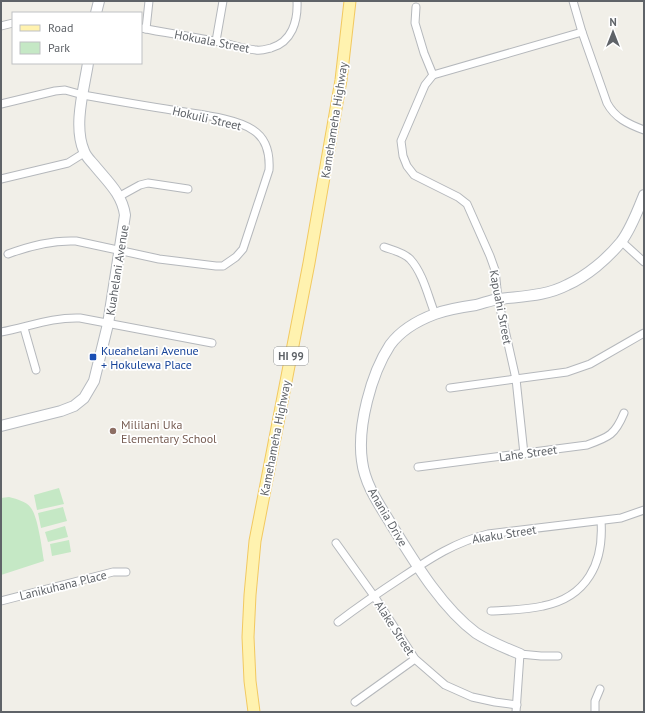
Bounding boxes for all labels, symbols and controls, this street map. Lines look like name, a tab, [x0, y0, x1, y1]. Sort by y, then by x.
legend	[12, 12, 142, 64]
north arrow	[593, 12, 633, 52]
text: N	[609, 15, 617, 29]
text: Road	[48, 20, 73, 35]
street label: Hokuala Street	[173, 26, 251, 56]
text: Park	[48, 40, 70, 55]
street label: Kamehameha Highway	[317, 60, 351, 179]
street label: Hokuili Street	[171, 103, 243, 133]
street label: Kuahelani Avenue	[102, 224, 132, 316]
street label: Kapuahi Street	[486, 269, 516, 345]
place label: Kueahelani Avenue + Hokulewa Place	[101, 343, 199, 372]
road number: HI 99	[274, 347, 308, 365]
marker: Kueahelani Avenue + Hokulewa Place	[88, 352, 98, 362]
street label: Kamehameha Highway	[256, 379, 294, 497]
place label: Mililani Uka Elementary School	[121, 417, 217, 446]
marker: Mililani Uka Elementary School	[108, 426, 118, 436]
street label: Lahe Street	[498, 442, 558, 464]
street label: Anania Drive	[365, 485, 411, 549]
street label: Akaku Street	[471, 522, 537, 546]
street label: Lanikuhana Place	[18, 567, 108, 603]
street label: Alake Street	[372, 598, 418, 658]

